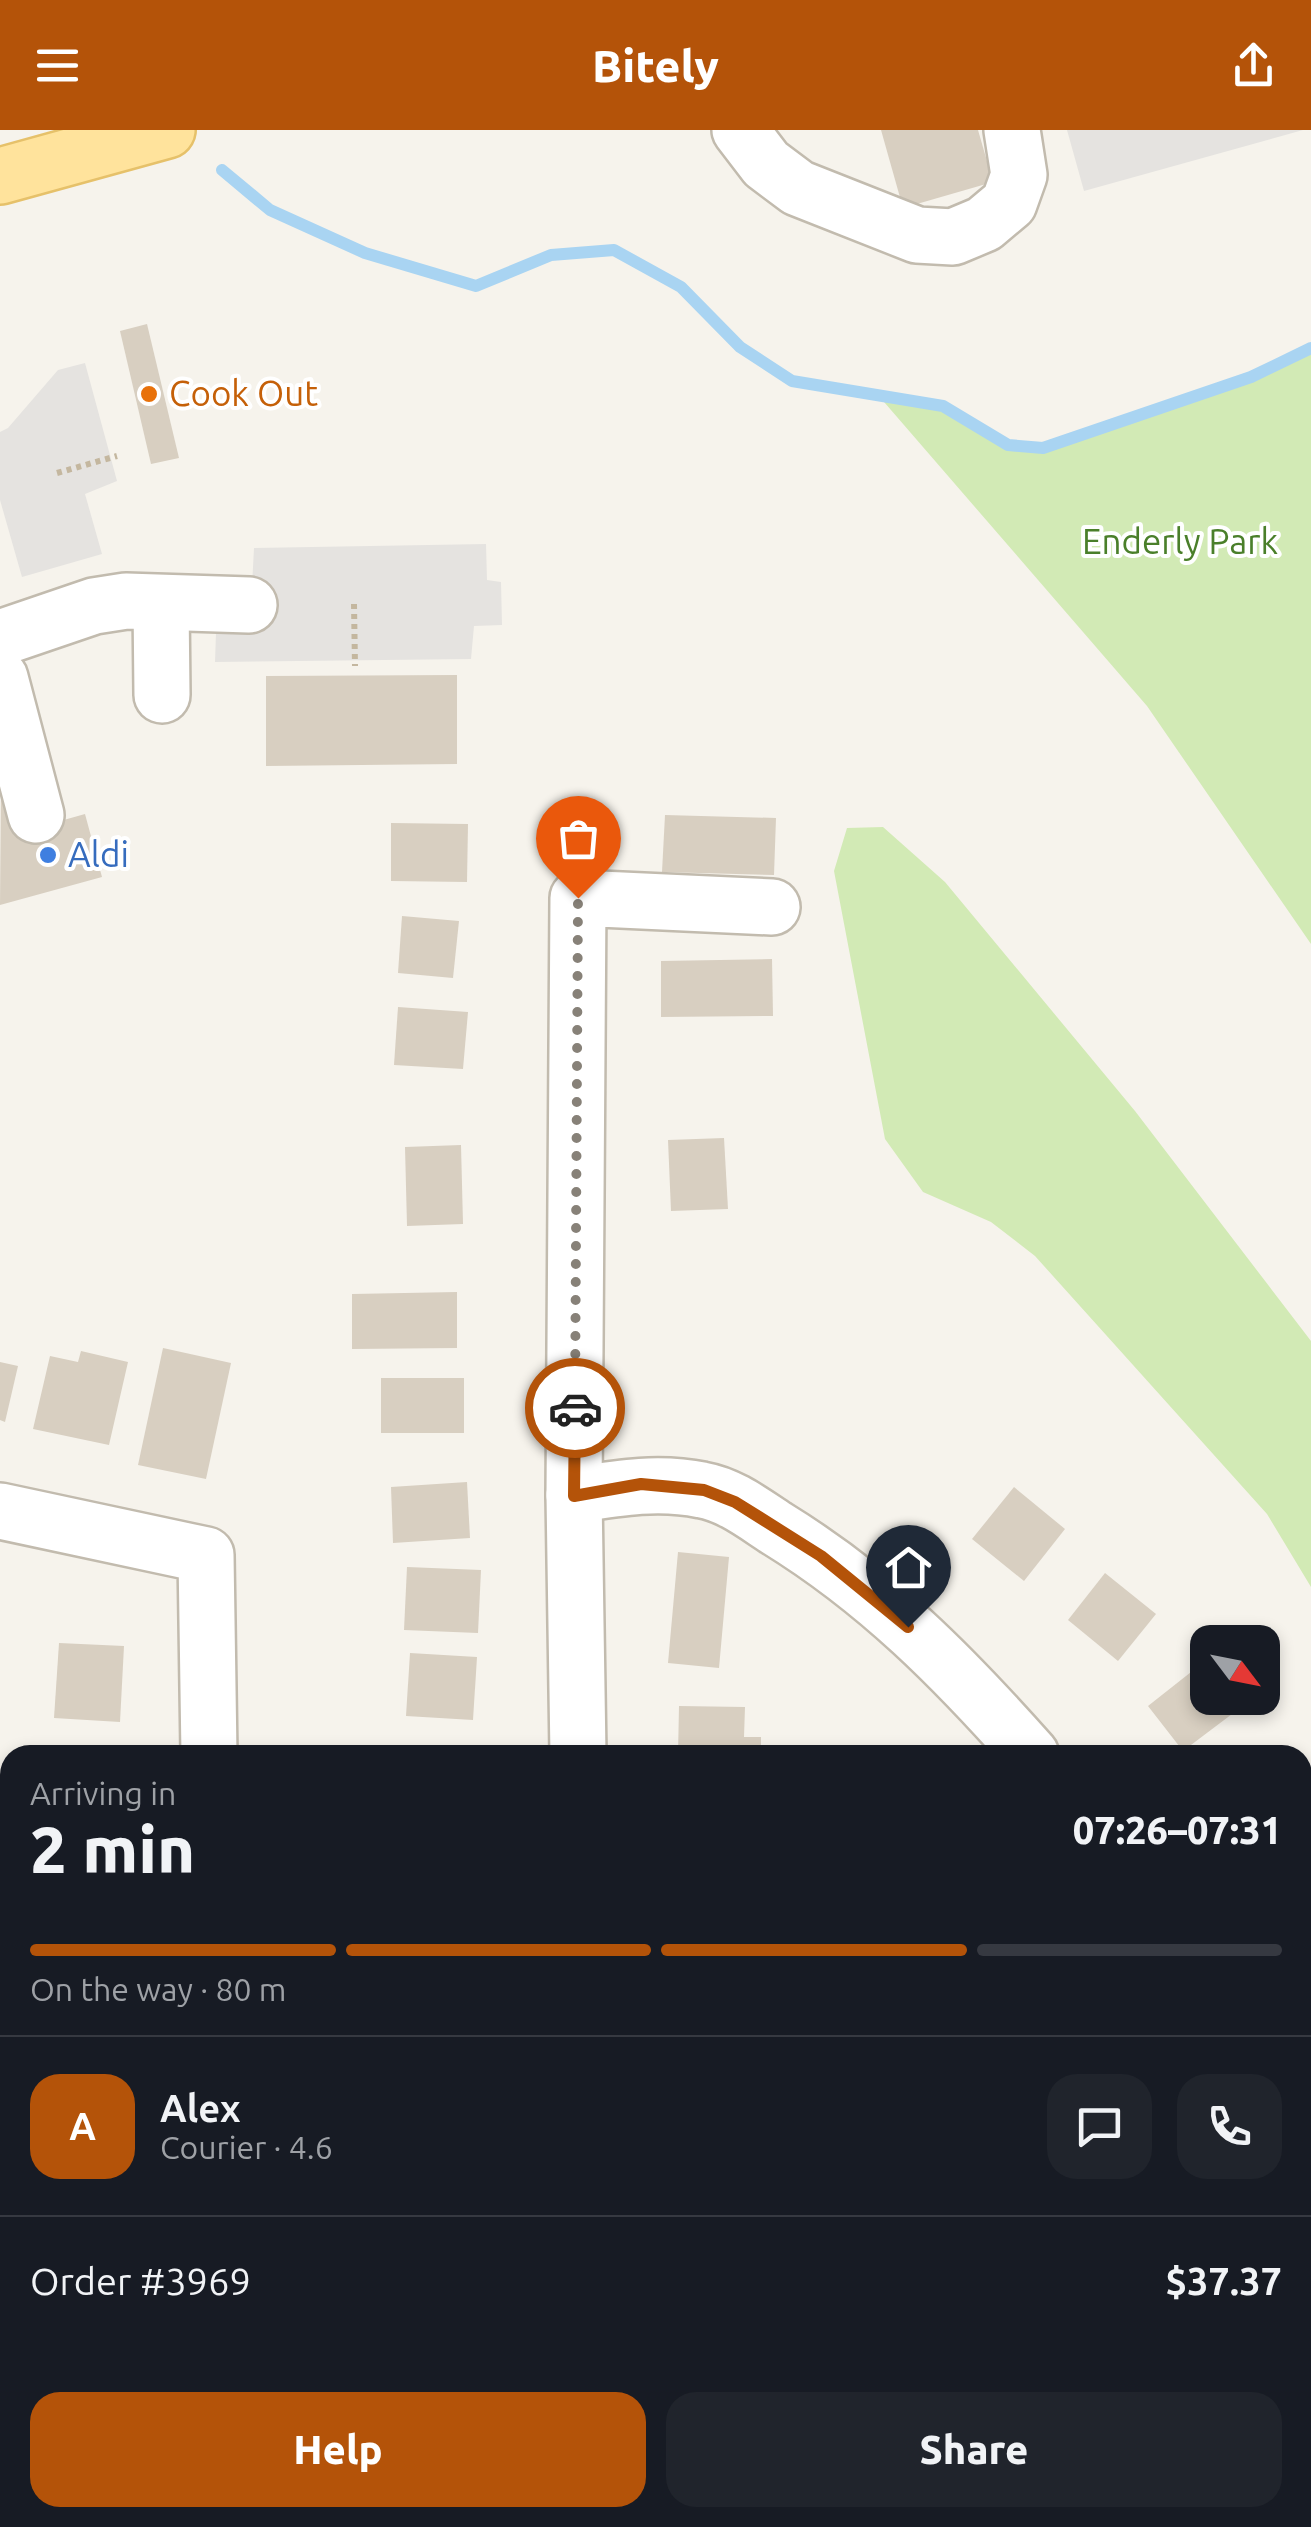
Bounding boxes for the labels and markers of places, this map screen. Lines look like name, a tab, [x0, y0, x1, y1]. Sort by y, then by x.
place label: Cook Out	[169, 373, 318, 413]
marker: Cook Out	[138, 383, 160, 405]
pin	[536, 796, 621, 899]
place label: Aldi	[68, 834, 129, 874]
marker: Aldi	[37, 844, 59, 866]
pin	[866, 1525, 951, 1628]

